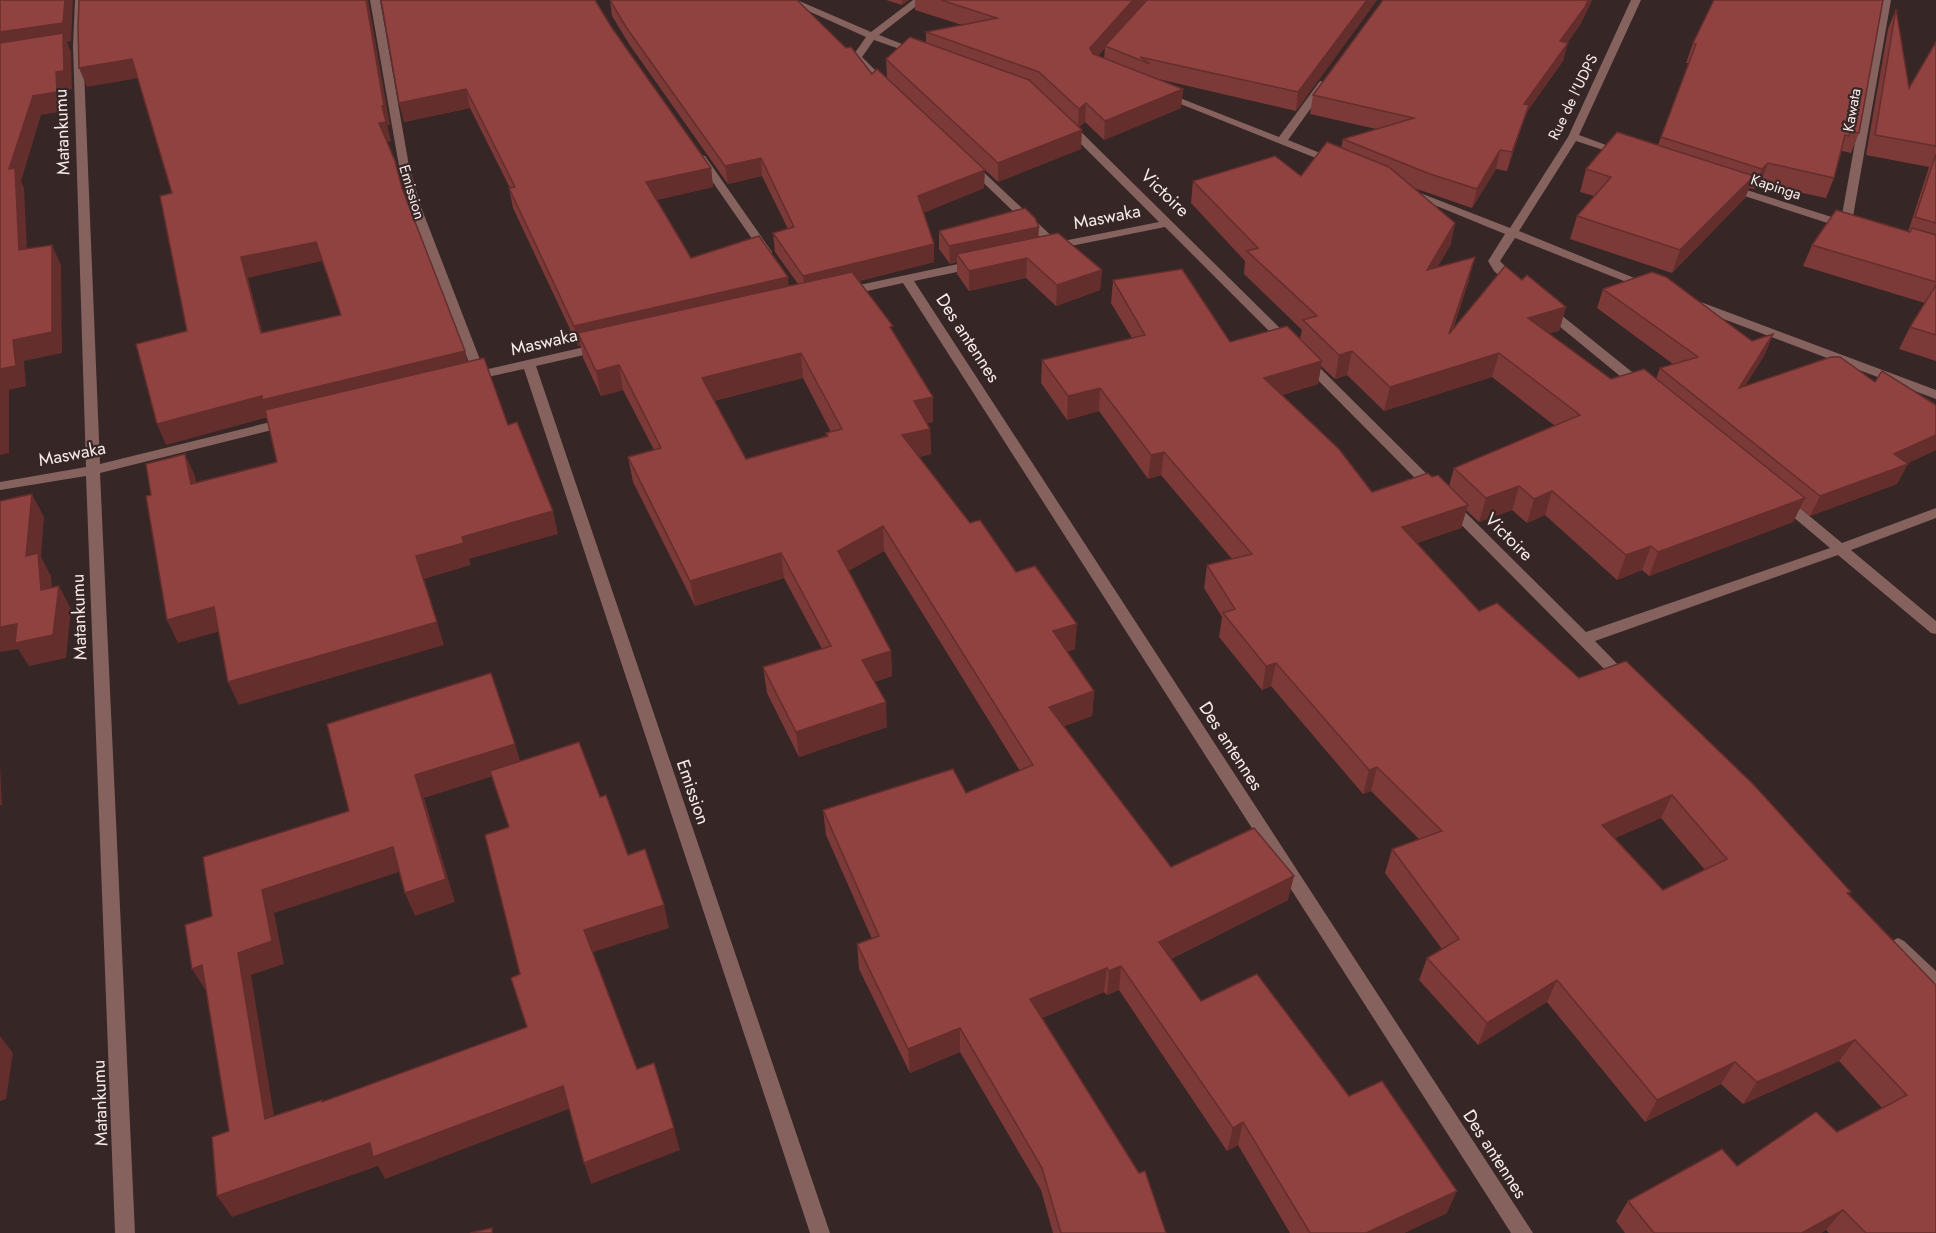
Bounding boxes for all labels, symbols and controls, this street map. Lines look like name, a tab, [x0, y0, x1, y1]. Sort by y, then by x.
street label: Rue de l'UDPS	[1543, 50, 1603, 144]
street label: Kawata	[1837, 86, 1867, 134]
street label: Matankumu	[48, 88, 76, 176]
street label: Emission	[393, 162, 431, 222]
street label: Victoire	[1135, 163, 1195, 223]
street label: Kapinga	[1748, 169, 1804, 205]
street label: Maswaka	[1071, 198, 1143, 236]
street label: Des antennes	[930, 288, 1006, 388]
street label: Maswaka	[508, 322, 580, 362]
street label: Maswaka	[36, 435, 108, 473]
street label: Victoire	[1479, 507, 1539, 567]
street label: Matankumu	[65, 573, 93, 661]
street label: Des antennes	[1193, 696, 1269, 796]
street label: Emission	[670, 756, 716, 828]
street label: Matankumu	[86, 1059, 114, 1147]
street label: Des antennes	[1457, 1104, 1533, 1204]

